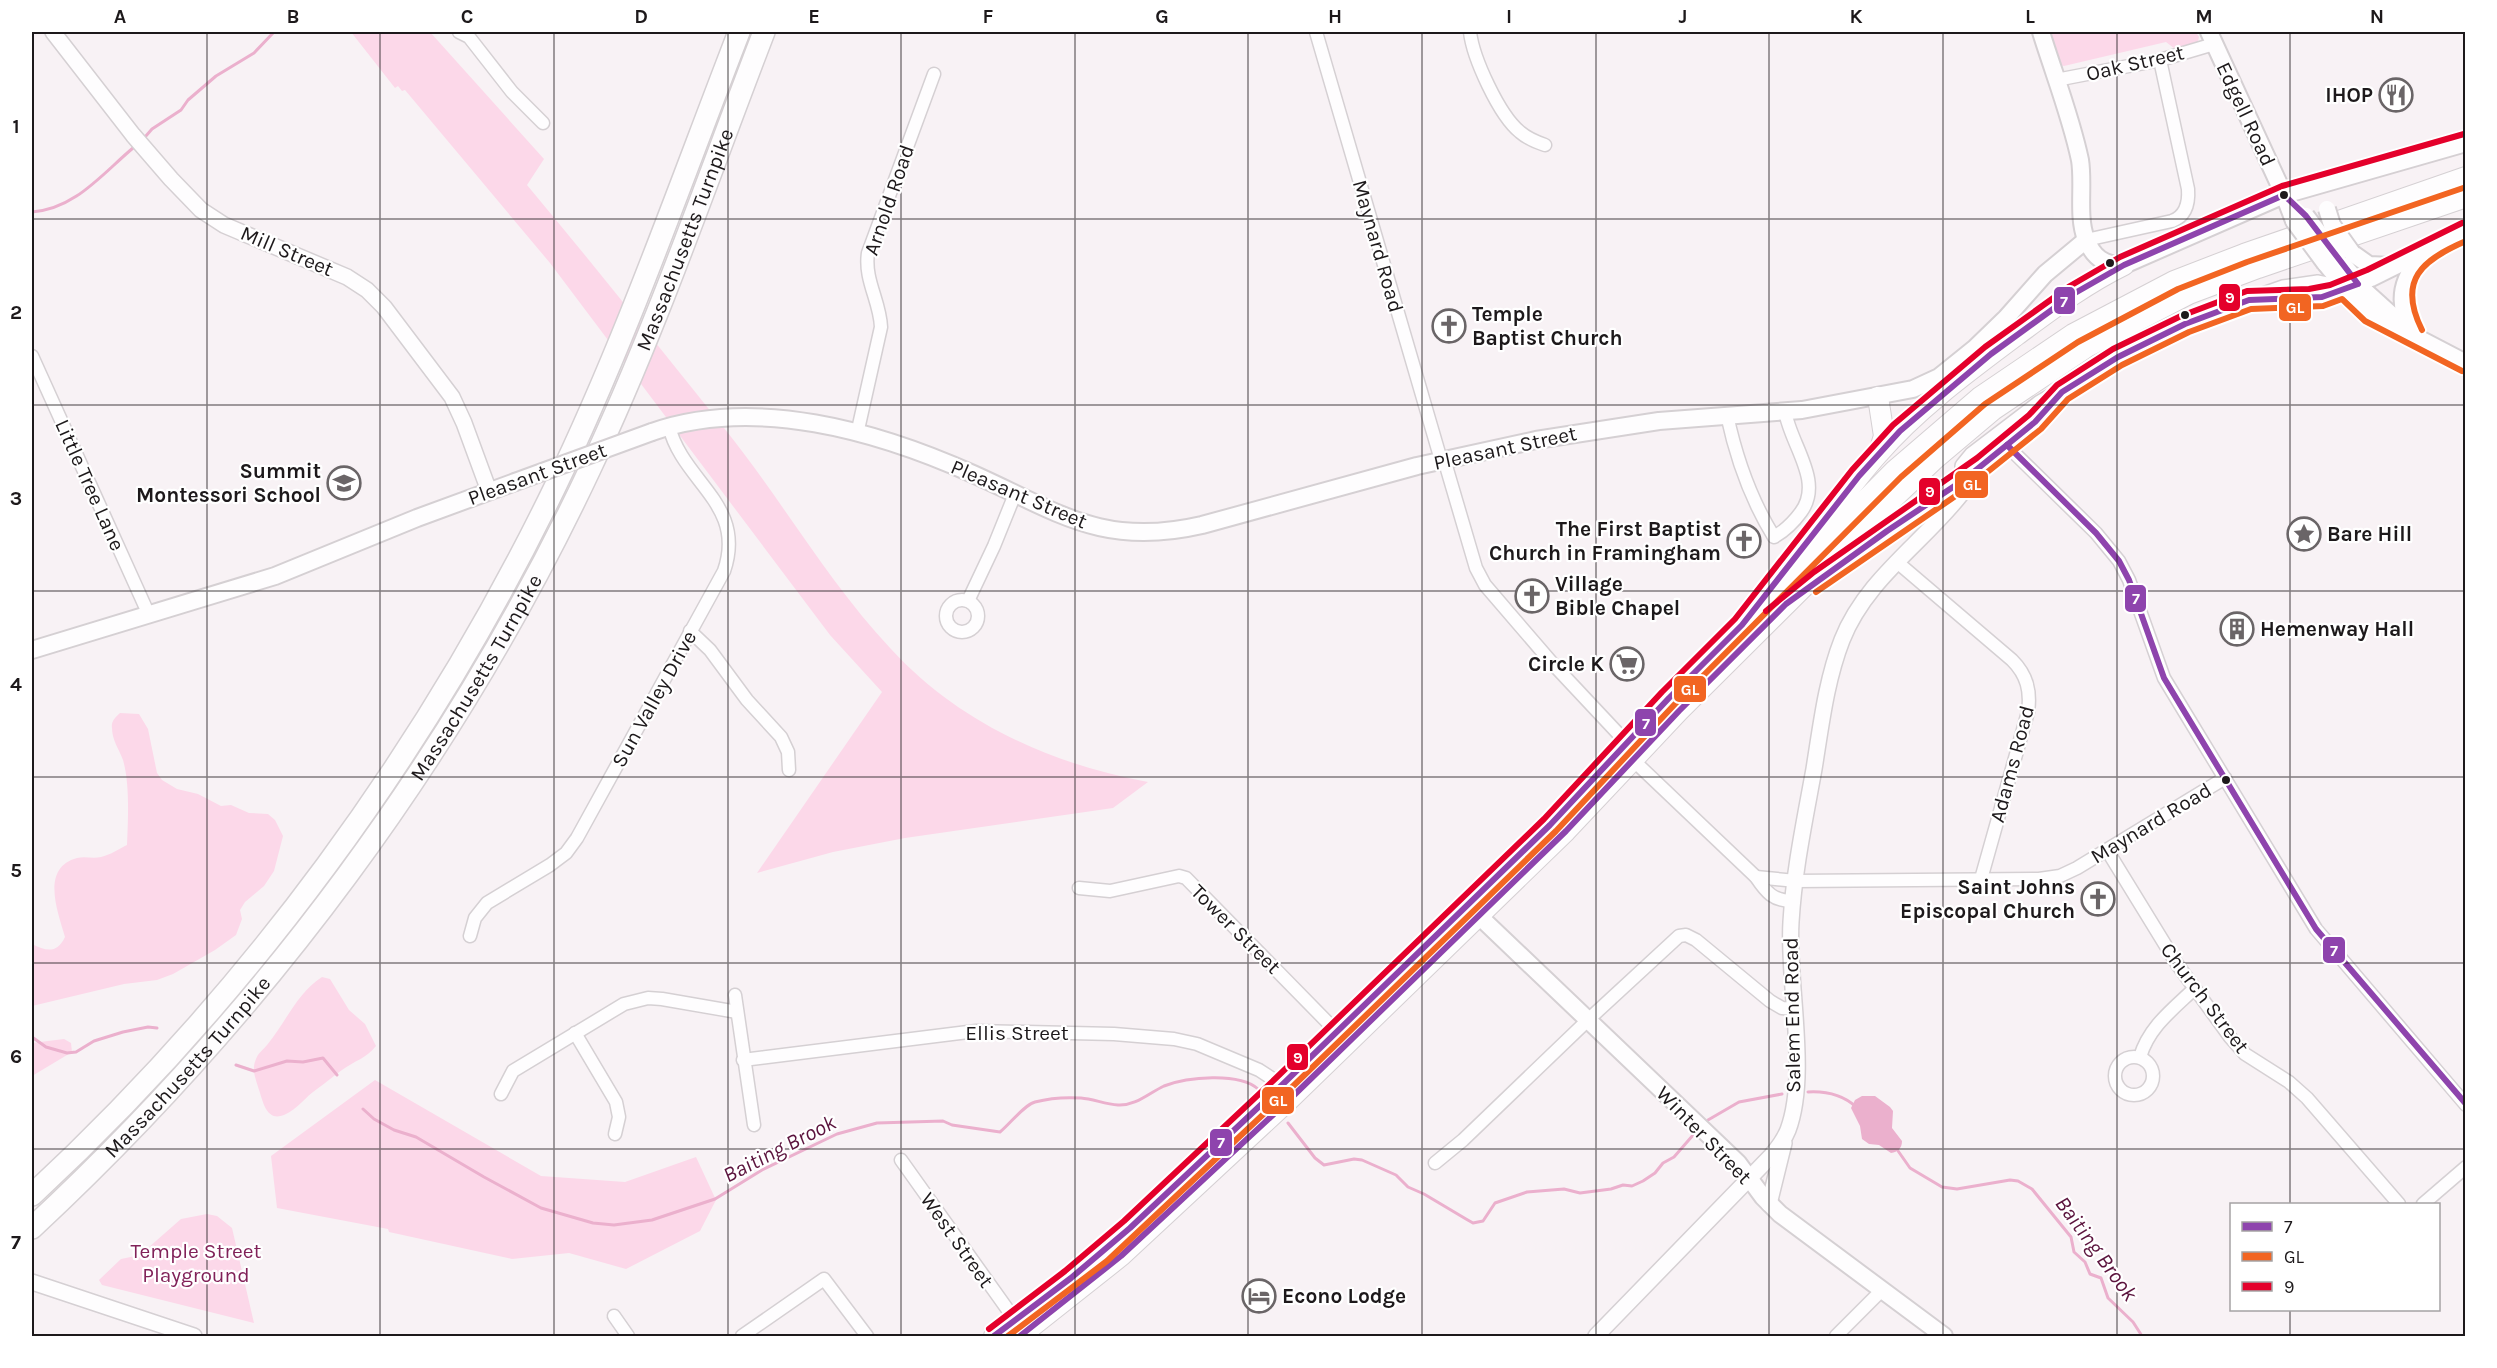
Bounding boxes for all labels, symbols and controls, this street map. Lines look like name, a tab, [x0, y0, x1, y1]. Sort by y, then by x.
text: A	[114, 5, 127, 28]
text: B	[287, 5, 299, 28]
text: C	[461, 5, 473, 28]
text: D	[634, 5, 648, 28]
text: E	[808, 5, 820, 28]
text: F	[983, 5, 994, 28]
text: G	[1155, 5, 1169, 28]
text: H	[1328, 5, 1342, 28]
text: I	[1506, 5, 1512, 28]
text: J	[1679, 5, 1687, 28]
text: K	[1849, 5, 1863, 28]
text: L	[2025, 5, 2035, 28]
text: M	[2195, 5, 2213, 28]
text: N	[2370, 5, 2384, 28]
street label: Oak Street	[2084, 40, 2186, 86]
street label: Edgell Road	[2211, 58, 2281, 170]
restaurant icon: IHOP	[2378, 77, 2414, 113]
place label: IHOP	[2325, 83, 2373, 107]
text: 1	[12, 115, 20, 138]
street label: Massachusetts Turnpike	[631, 125, 738, 354]
street label: Arnold Road	[859, 142, 919, 258]
street label: Maynard Road	[1348, 177, 1408, 315]
unlabelled marker	[2278, 189, 2290, 201]
street label: Mill Street	[237, 221, 337, 281]
unlabelled marker	[2104, 257, 2116, 269]
line badge: 9	[2218, 283, 2241, 312]
line badge: 7	[2053, 286, 2076, 315]
text: 9	[2225, 288, 2235, 307]
text: 7	[2060, 292, 2068, 311]
line badge: GL	[2278, 293, 2312, 322]
text: GL	[2286, 298, 2304, 317]
text: 2	[10, 301, 22, 324]
place label: Temple Baptist Church	[1472, 302, 1623, 350]
church icon: Temple Baptist Church	[1431, 308, 1467, 344]
unlabelled marker	[2179, 309, 2191, 321]
street label: Little Tree Lane	[50, 415, 130, 555]
street label: Pleasant Street	[1431, 421, 1579, 475]
street label: Pleasant Street	[464, 438, 610, 510]
street label: Pleasant Street	[947, 454, 1091, 534]
place label: Summit Montessori School	[136, 459, 321, 507]
school or university icon: Summit Montessori School	[326, 465, 362, 501]
line badge: GL	[1954, 470, 1989, 499]
text: GL	[1963, 475, 1981, 494]
line badge: 9	[1918, 477, 1941, 506]
text: 9	[1925, 482, 1935, 501]
text: 3	[10, 487, 22, 510]
place icon: Bare Hill	[2286, 516, 2322, 552]
place label: The First Baptist Church in Framingham	[1489, 517, 1721, 565]
place label: Bare Hill	[2327, 522, 2412, 546]
church icon: The First Baptist Church in Framingham	[1726, 523, 1762, 559]
street label: Massachusetts Turnpike	[405, 570, 547, 785]
place label: Village Bible Chapel	[1555, 572, 1680, 620]
church icon: Village Bible Chapel	[1514, 578, 1550, 614]
line badge: 7	[2124, 584, 2147, 613]
text: 7	[2132, 589, 2140, 608]
building icon: Hemenway Hall	[2219, 611, 2255, 647]
place label: Hemenway Hall	[2260, 617, 2414, 641]
street label: Sun Valley Drive	[607, 627, 701, 771]
supermarket icon: Circle K	[1609, 646, 1645, 682]
place label: Circle K	[1528, 652, 1604, 676]
text: 4	[10, 673, 22, 696]
line badge: GL	[1673, 675, 1707, 703]
text: GL	[1681, 680, 1699, 699]
street label: Adams Road	[1985, 703, 2039, 825]
line badge: 7	[1634, 708, 1657, 737]
text: 7	[1642, 714, 1650, 733]
unlabelled marker	[2220, 774, 2232, 786]
street label: Maynard Road	[2086, 778, 2216, 868]
text: 5	[10, 859, 22, 882]
place label: Saint Johns Episcopal Church	[1900, 875, 2075, 923]
street label: Tower Street	[1186, 879, 1286, 979]
church icon: Saint Johns Episcopal Church	[2080, 881, 2116, 917]
line badge: 7	[2322, 936, 2346, 964]
street label: Salem End Road	[1779, 937, 1805, 1093]
street label: Church Street	[2156, 938, 2254, 1058]
text: 7	[2330, 941, 2338, 960]
street label: Massachusetts Turnpike	[99, 971, 276, 1163]
street label: Ellis Street	[965, 1021, 1069, 1045]
line badge: 9	[1286, 1043, 1309, 1071]
text: 6	[10, 1045, 22, 1068]
text: 9	[1293, 1048, 1303, 1067]
street label: Winter Street	[1651, 1081, 1757, 1189]
line badge: GL	[1261, 1086, 1295, 1115]
text: GL	[1269, 1091, 1287, 1110]
water label: Baiting Brook	[719, 1109, 841, 1188]
line badge: 7	[1209, 1128, 1233, 1157]
text: 7	[1217, 1133, 1225, 1152]
street label: West Street	[915, 1188, 999, 1292]
water label: Baiting Brook	[2049, 1191, 2143, 1307]
legend	[2230, 1203, 2440, 1311]
text: 7	[2284, 1216, 2293, 1238]
text: 7	[11, 1231, 21, 1254]
park label: Temple Street Playground	[131, 1239, 262, 1287]
text: GL	[2284, 1246, 2305, 1268]
text: 9	[2284, 1276, 2294, 1298]
hotel icon: Econo Lodge	[1241, 1278, 1277, 1314]
place label: Econo Lodge	[1282, 1284, 1406, 1308]

